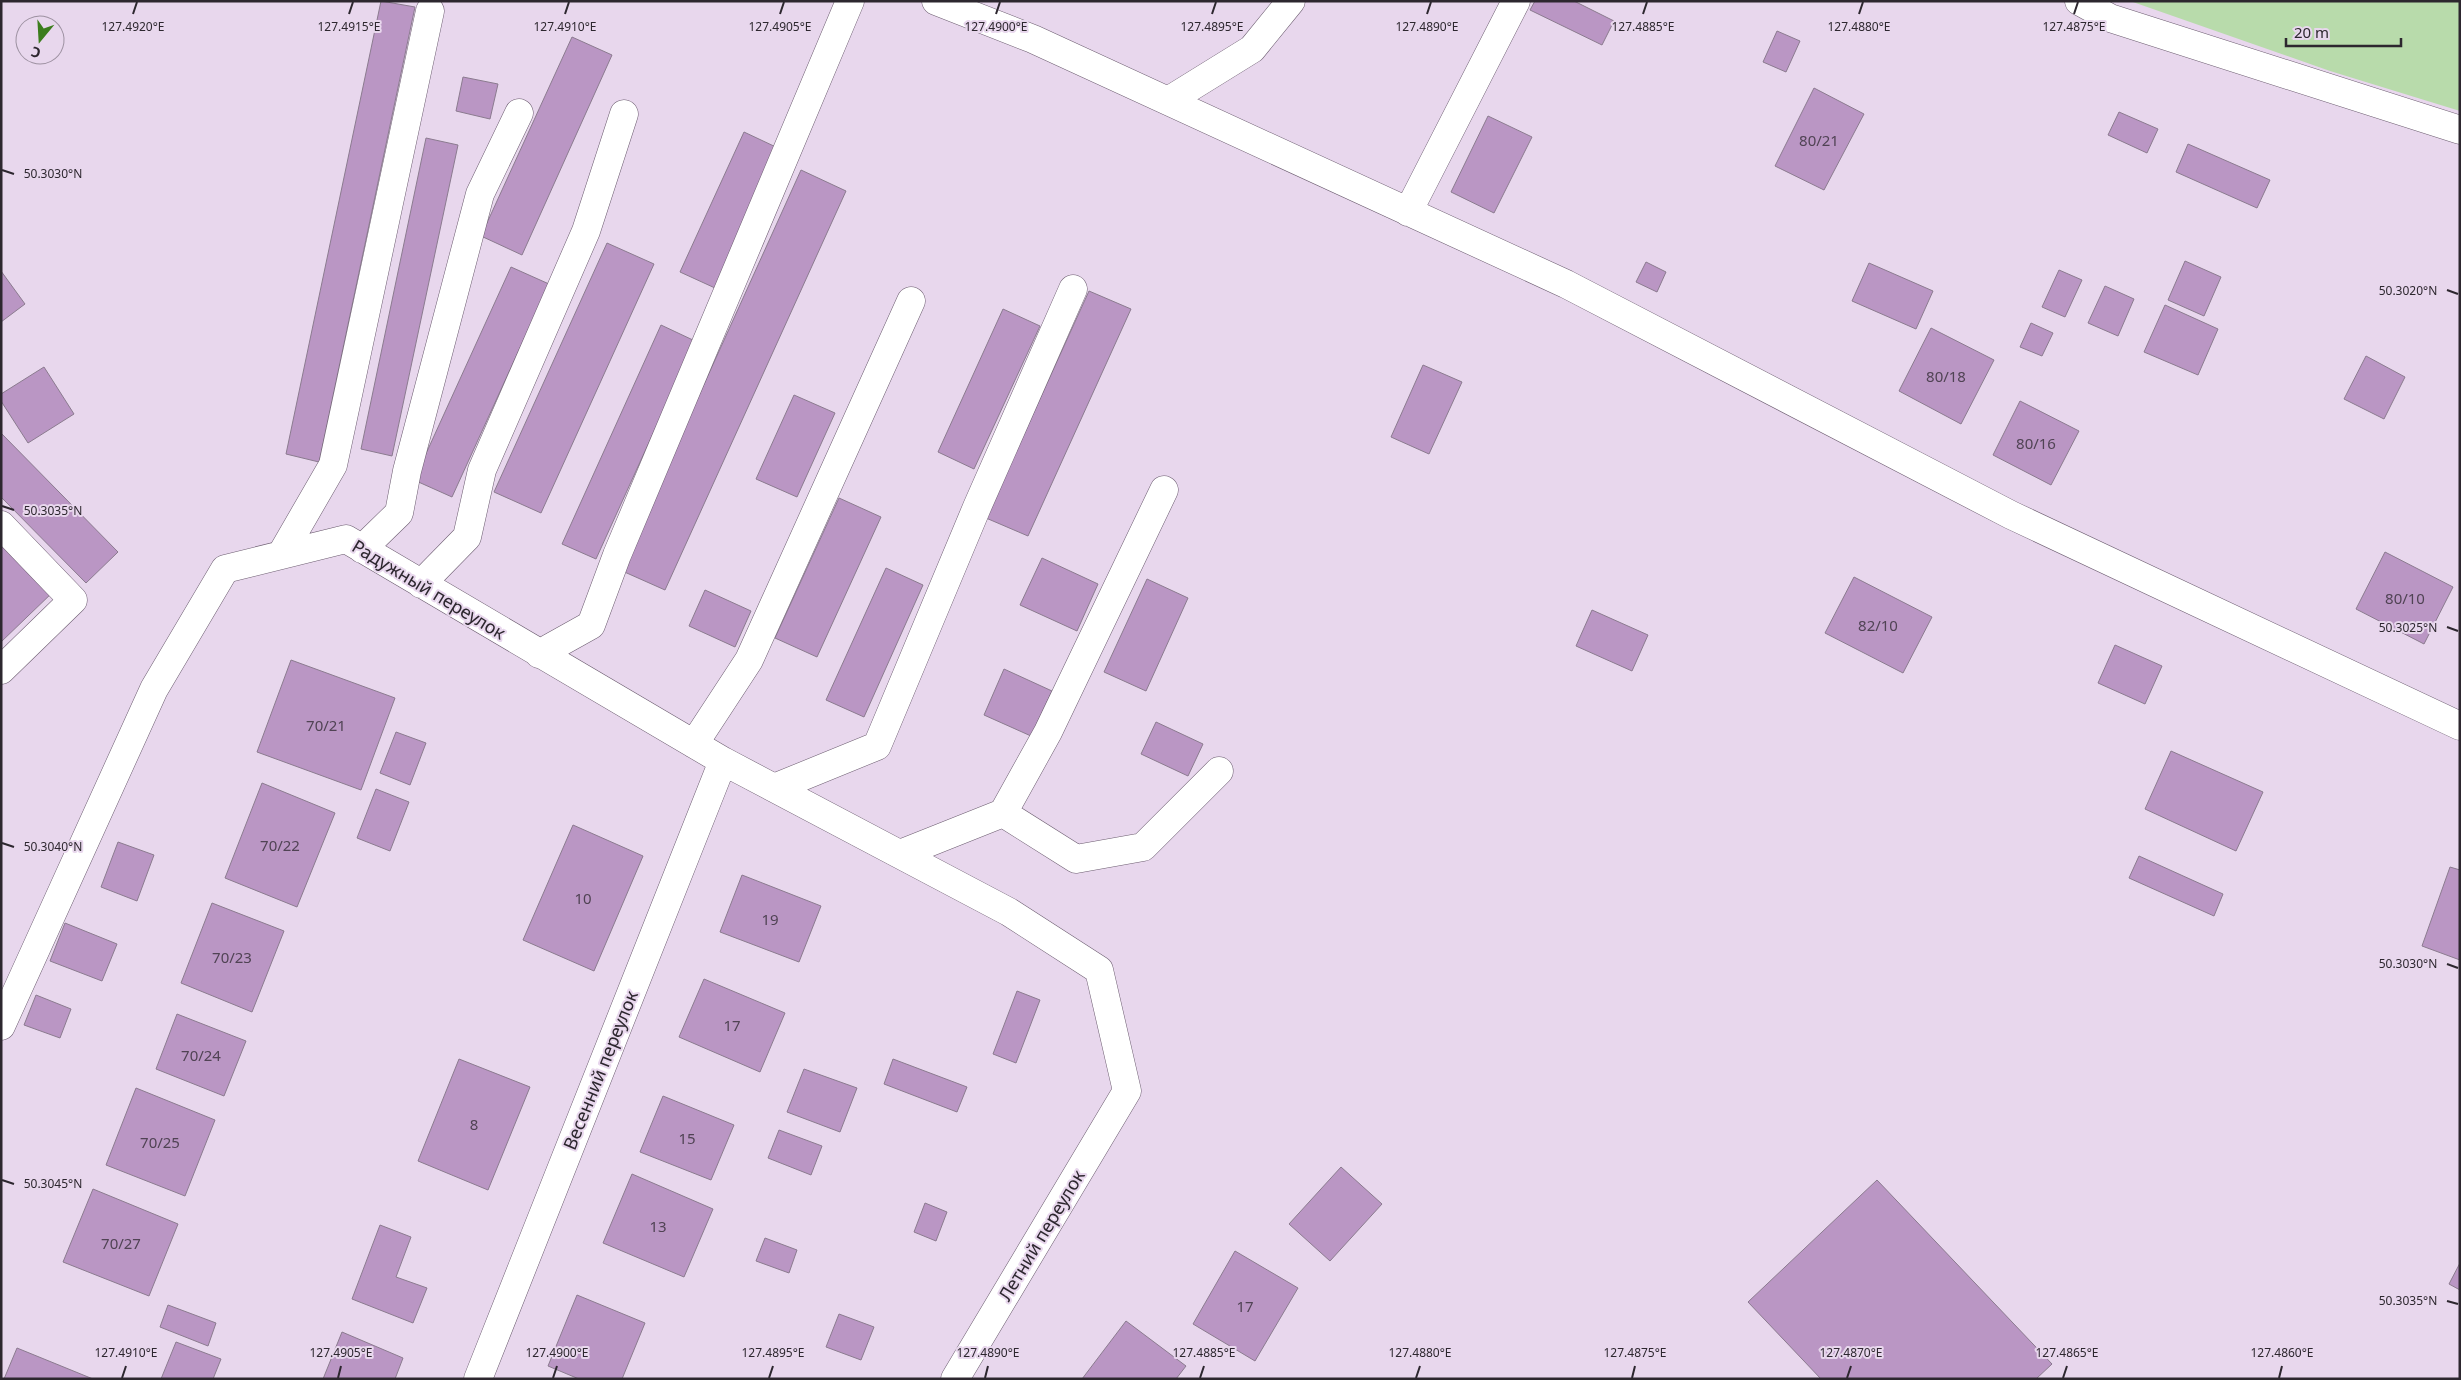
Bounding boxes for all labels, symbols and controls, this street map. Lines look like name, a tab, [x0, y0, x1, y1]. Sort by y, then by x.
north arrow	[15, 15, 65, 65]
scale bar	[2286, 15, 2401, 47]
text: 127.4920°E	[101, 18, 165, 35]
text: 127.4915°E	[317, 18, 381, 35]
text: 127.4910°E	[533, 18, 597, 35]
text: 127.4905°E	[748, 18, 812, 35]
text: 127.4900°E	[964, 18, 1028, 35]
text: 127.4895°E	[1180, 18, 1244, 35]
text: 127.4890°E	[1395, 18, 1459, 35]
text: 127.4885°E	[1611, 18, 1675, 35]
text: 127.4880°E	[1827, 18, 1891, 35]
text: 127.4875°E	[2042, 18, 2106, 35]
text: 20 m	[2294, 22, 2329, 42]
text: С	[29, 42, 43, 63]
house number: 80/21	[1799, 130, 1839, 150]
text: 50.3030°N	[24, 165, 82, 182]
text: 50.3020°N	[2379, 282, 2437, 299]
house number: 80/18	[1926, 366, 1966, 386]
house number: 80/16	[2016, 433, 2056, 453]
text: 50.3035°N	[24, 502, 82, 519]
street label: Радужный переулок	[348, 534, 511, 645]
house number: 80/10	[2385, 588, 2425, 608]
house number: 82/10	[1858, 615, 1898, 635]
text: 50.3025°N	[2379, 619, 2437, 636]
house number: 70/21	[306, 715, 346, 735]
house number: 70/22	[260, 835, 300, 855]
text: 50.3040°N	[24, 838, 82, 855]
house number: 10	[574, 888, 592, 908]
house number: 19	[761, 909, 779, 929]
house number: 70/23	[212, 947, 252, 967]
text: 50.3030°N	[2379, 955, 2437, 972]
street label: Весенний переулок	[557, 986, 643, 1153]
house number: 17	[723, 1015, 741, 1035]
house number: 70/24	[181, 1045, 221, 1065]
house number: 8	[470, 1114, 478, 1134]
house number: 15	[678, 1128, 696, 1148]
house number: 70/25	[140, 1132, 180, 1152]
street label: Летний переулок	[992, 1165, 1090, 1305]
text: 50.3045°N	[24, 1175, 82, 1192]
house number: 13	[649, 1216, 667, 1236]
house number: 70/27	[101, 1233, 141, 1253]
text: 50.3035°N	[2379, 1292, 2437, 1309]
house number: 17	[1236, 1296, 1254, 1316]
text: 127.4910°E	[94, 1344, 158, 1361]
text: 127.4905°E	[309, 1344, 373, 1361]
text: 127.4900°E	[525, 1344, 589, 1361]
text: 127.4895°E	[741, 1344, 805, 1361]
text: 127.4890°E	[956, 1344, 1020, 1361]
text: 127.4885°E	[1172, 1344, 1236, 1361]
text: 127.4880°E	[1388, 1344, 1452, 1361]
text: 127.4875°E	[1603, 1344, 1667, 1361]
text: 127.4870°E	[1819, 1344, 1883, 1361]
text: 127.4865°E	[2035, 1344, 2099, 1361]
text: 127.4860°E	[2250, 1344, 2314, 1361]

